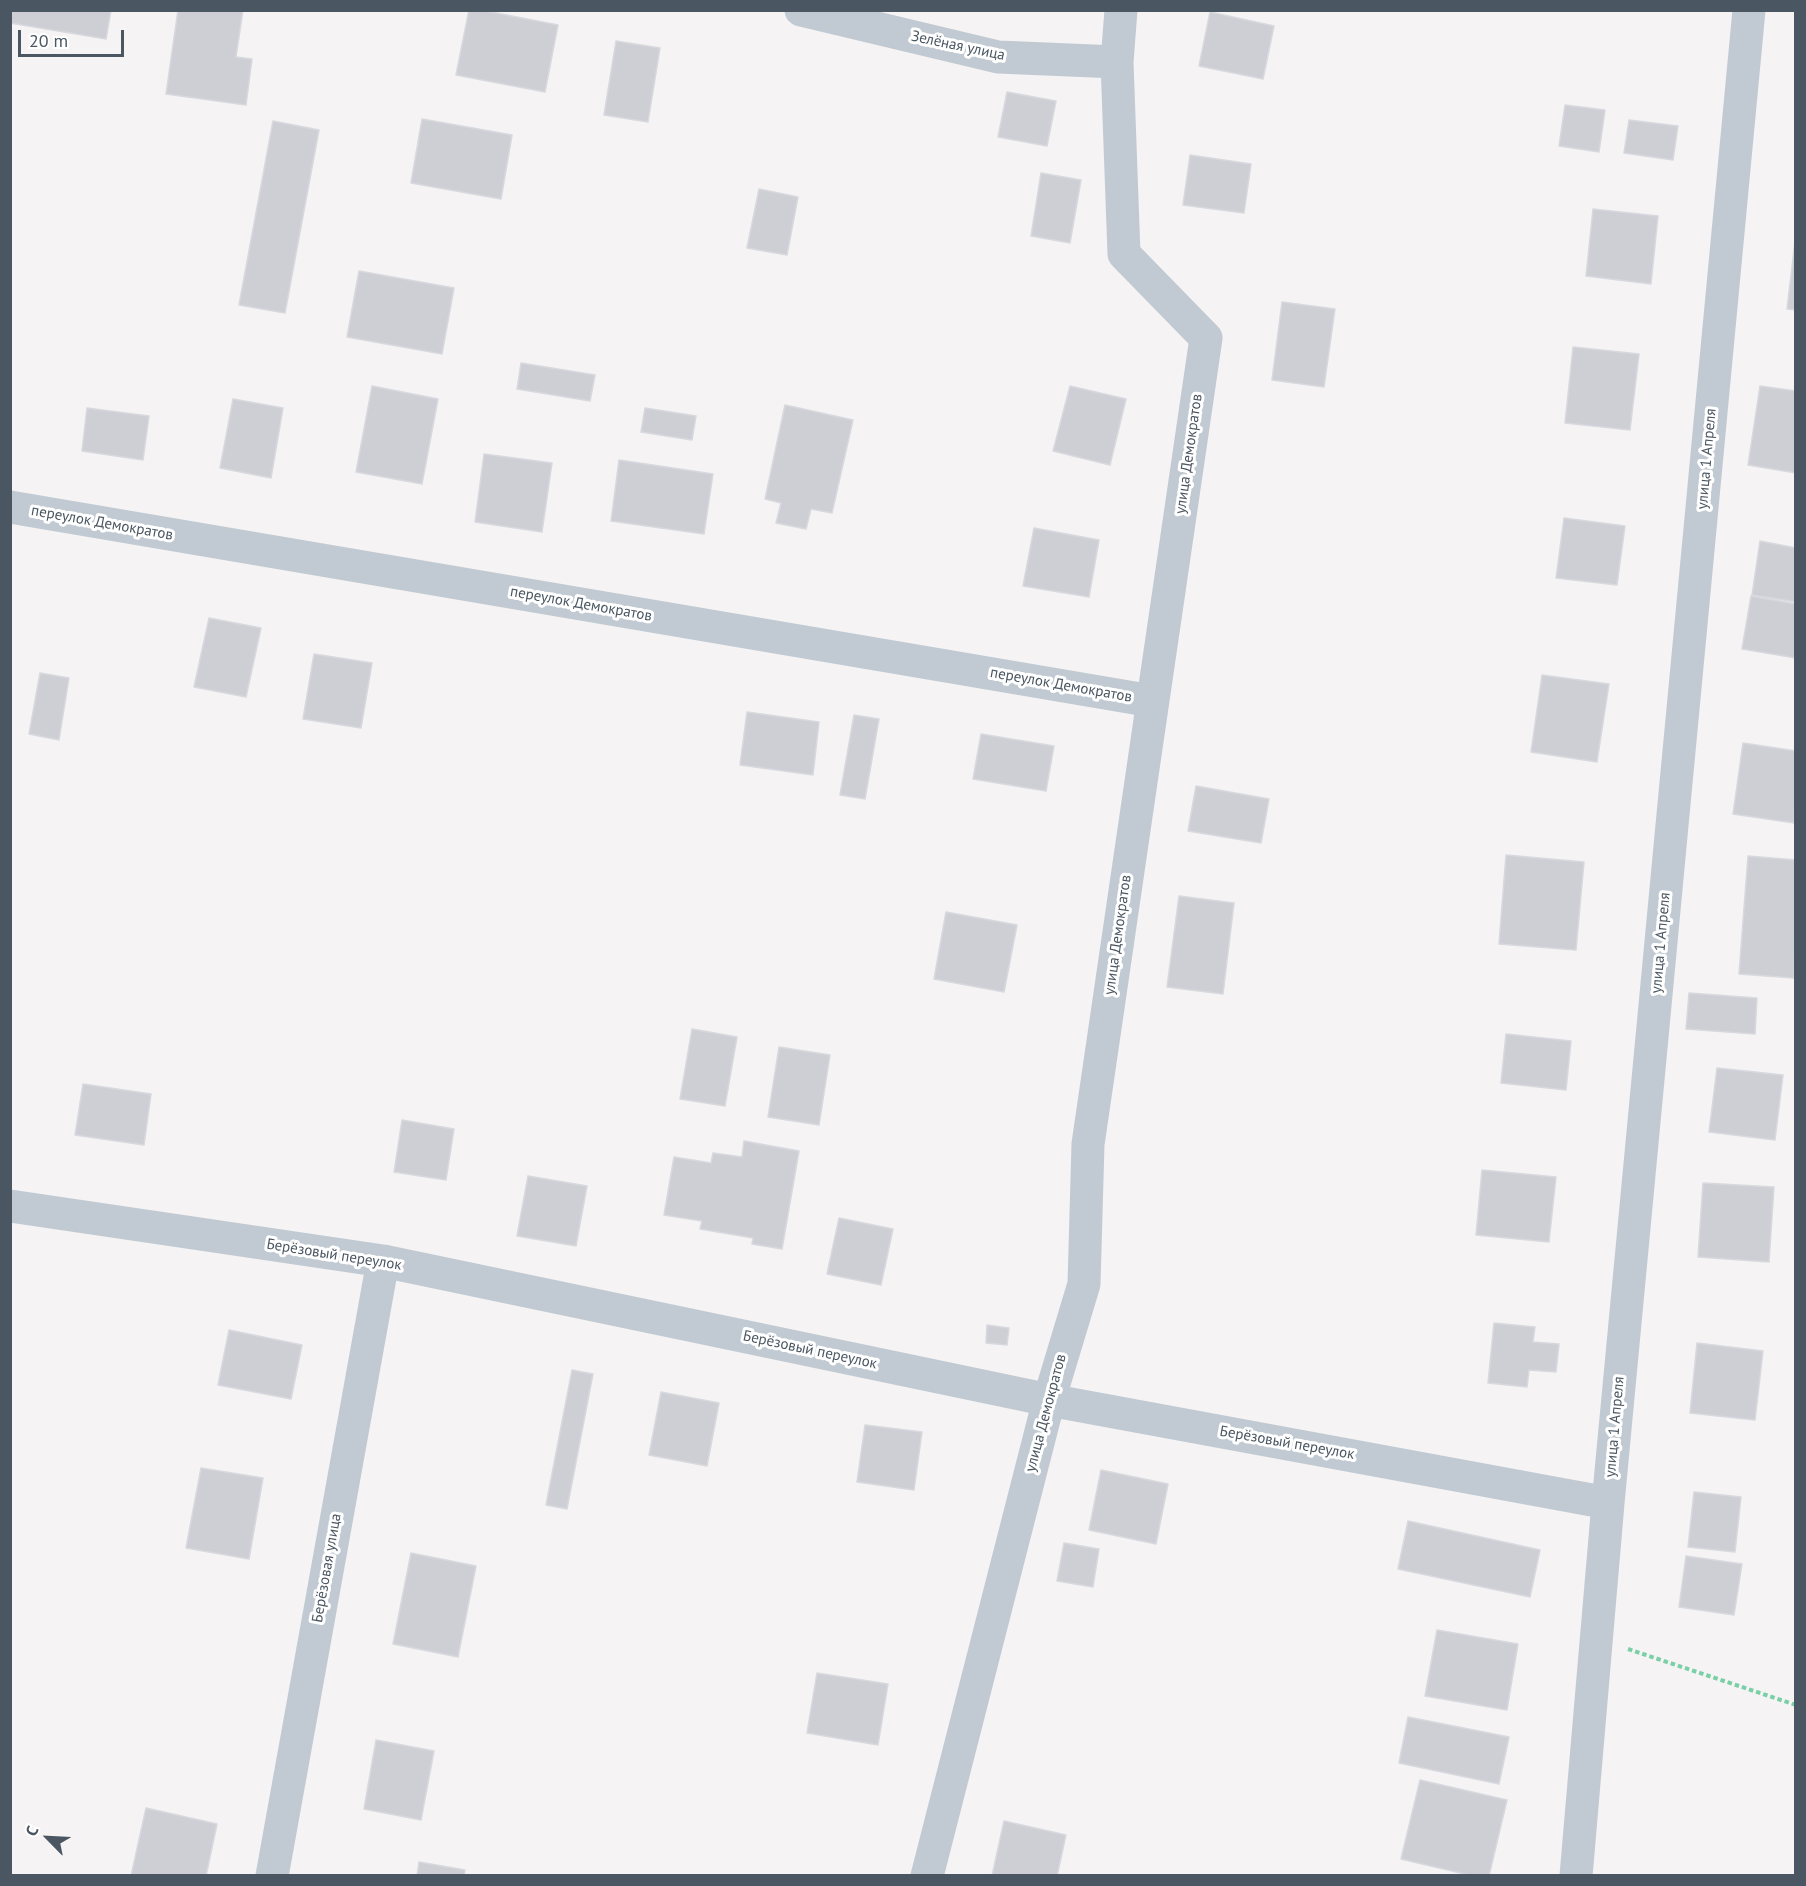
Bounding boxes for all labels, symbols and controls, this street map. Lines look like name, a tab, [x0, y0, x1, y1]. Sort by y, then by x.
scale bar	[21, 18, 128, 56]
street label: Зелёная улица	[909, 27, 1007, 65]
text: 20 m	[29, 29, 68, 52]
street label: улица Демократов	[1172, 393, 1206, 515]
street label: улица 1 Апреля	[1694, 408, 1720, 510]
street label: переулок Демократов	[30, 502, 174, 544]
street label: переулок Демократов	[509, 583, 653, 625]
street label: переулок Демократов	[989, 664, 1133, 706]
street label: улица Демократов	[1101, 874, 1135, 996]
street label: улица 1 Апреля	[1648, 892, 1674, 994]
street label: Берёзовый переулок	[265, 1235, 403, 1275]
street label: Берёзовый переулок	[741, 1327, 879, 1373]
street label: улица Демократов	[1022, 1352, 1070, 1474]
street label: улица 1 Апреля	[1602, 1376, 1628, 1478]
street label: Берёзовый переулок	[1218, 1422, 1356, 1464]
street label: Берёзовая улица	[309, 1512, 345, 1624]
north arrow	[18, 1808, 78, 1868]
text: С	[21, 1823, 43, 1839]

